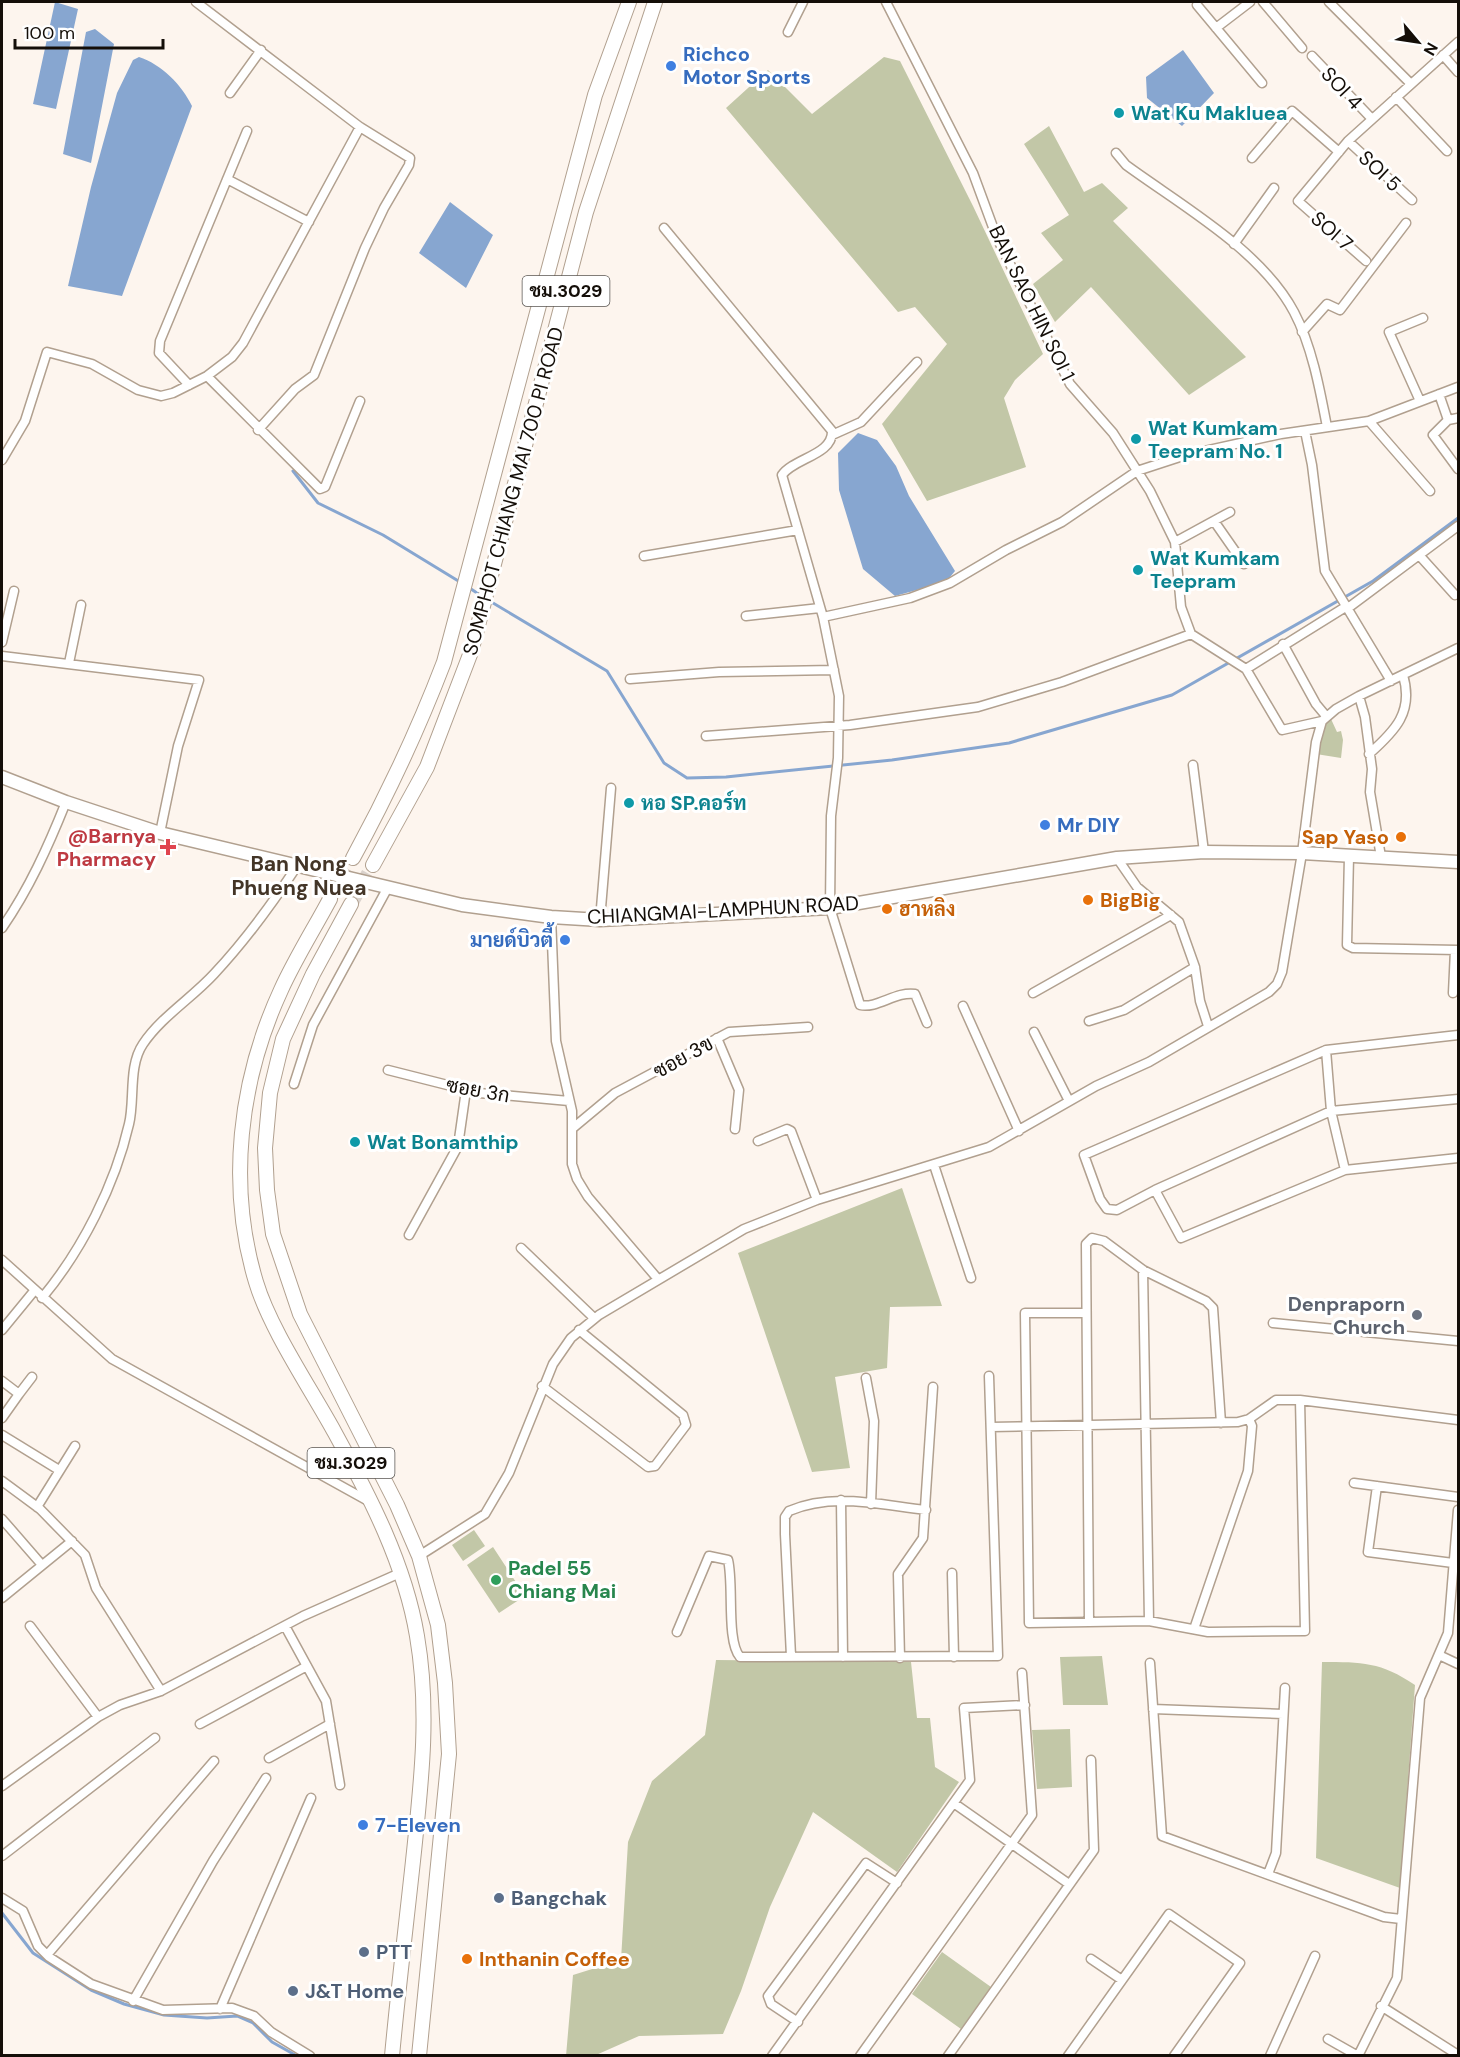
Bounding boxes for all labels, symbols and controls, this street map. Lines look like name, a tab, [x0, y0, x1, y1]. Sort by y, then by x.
scale bar	[15, 12, 164, 50]
north arrow	[1388, 12, 1448, 72]
text: 100 m	[24, 21, 75, 45]
text: N	[1419, 39, 1443, 59]
place label: Richco Motor Sports	[683, 41, 811, 90]
marker: Richco Motor Sports	[664, 59, 678, 73]
street label: SOI 4	[1316, 61, 1368, 115]
place label: Wat Ku Makluea	[1131, 100, 1288, 126]
marker: Wat Ku Makluea	[1112, 106, 1126, 120]
street label: SOI 5	[1353, 145, 1407, 197]
street label: SOI 7	[1305, 206, 1359, 256]
street label: BAN SAO HIN SOI 1	[983, 221, 1081, 385]
road number: ชม.3029	[522, 276, 610, 306]
street label: SOMPHOT CHIANG MAI 700 PI ROAD	[457, 324, 569, 658]
place label: Wat Kumkam Teepram No. 1	[1148, 415, 1283, 464]
marker: Wat Kumkam Teepram No. 1	[1129, 432, 1143, 446]
place label: Wat Kumkam Teepram	[1150, 545, 1280, 594]
marker: Wat Kumkam Teepram	[1131, 563, 1145, 577]
place label: หอ SP.คอร์ท	[641, 790, 747, 816]
marker: หอ SP.คอร์ท	[622, 796, 636, 810]
place label: Mr DIY	[1057, 812, 1120, 838]
marker: Mr DIY	[1038, 818, 1052, 832]
place label: @Barnya Pharmacy	[57, 823, 156, 872]
place label: Sap Yaso	[1302, 824, 1389, 850]
marker: Sap Yaso	[1394, 830, 1408, 844]
marker: @Barnya Pharmacy	[161, 840, 175, 854]
district label: Ban Nong Phueng Nuea	[231, 850, 367, 902]
place label: BigBig	[1100, 887, 1160, 913]
street label: CHIANGMAI-LAMPHUN ROAD	[587, 890, 859, 930]
marker: BigBig	[1081, 893, 1095, 907]
place label: ฮาหลิง	[899, 896, 955, 922]
marker: ฮาหลิง	[880, 902, 894, 916]
place label: มายด์บิวตี้	[470, 922, 555, 953]
marker: มายด์บิวตี้	[558, 933, 572, 947]
street label: ซอย 3ข	[648, 1030, 718, 1084]
street label: ซอย 3ก	[444, 1072, 512, 1108]
place label: Wat Bonamthip	[367, 1129, 519, 1155]
marker: Wat Bonamthip	[348, 1135, 362, 1149]
place label: Denpraporn Church	[1288, 1291, 1405, 1340]
marker: Denpraporn Church	[1410, 1308, 1424, 1322]
road number: ชม.3029	[308, 1448, 394, 1478]
place label: Padel 55 Chiang Mai	[508, 1555, 616, 1604]
marker: Padel 55 Chiang Mai	[489, 1573, 503, 1587]
place label: 7-Eleven	[375, 1812, 461, 1838]
marker: 7-Eleven	[356, 1818, 370, 1832]
place label: Bangchak	[511, 1885, 608, 1911]
marker: Bangchak	[492, 1891, 506, 1905]
place label: PTT	[376, 1939, 412, 1965]
marker: PTT	[357, 1945, 371, 1959]
place label: Inthanin Coffee	[479, 1946, 630, 1972]
marker: Inthanin Coffee	[460, 1952, 474, 1966]
place label: J&T Home	[305, 1978, 404, 2004]
marker: J&T Home	[286, 1984, 300, 1998]

